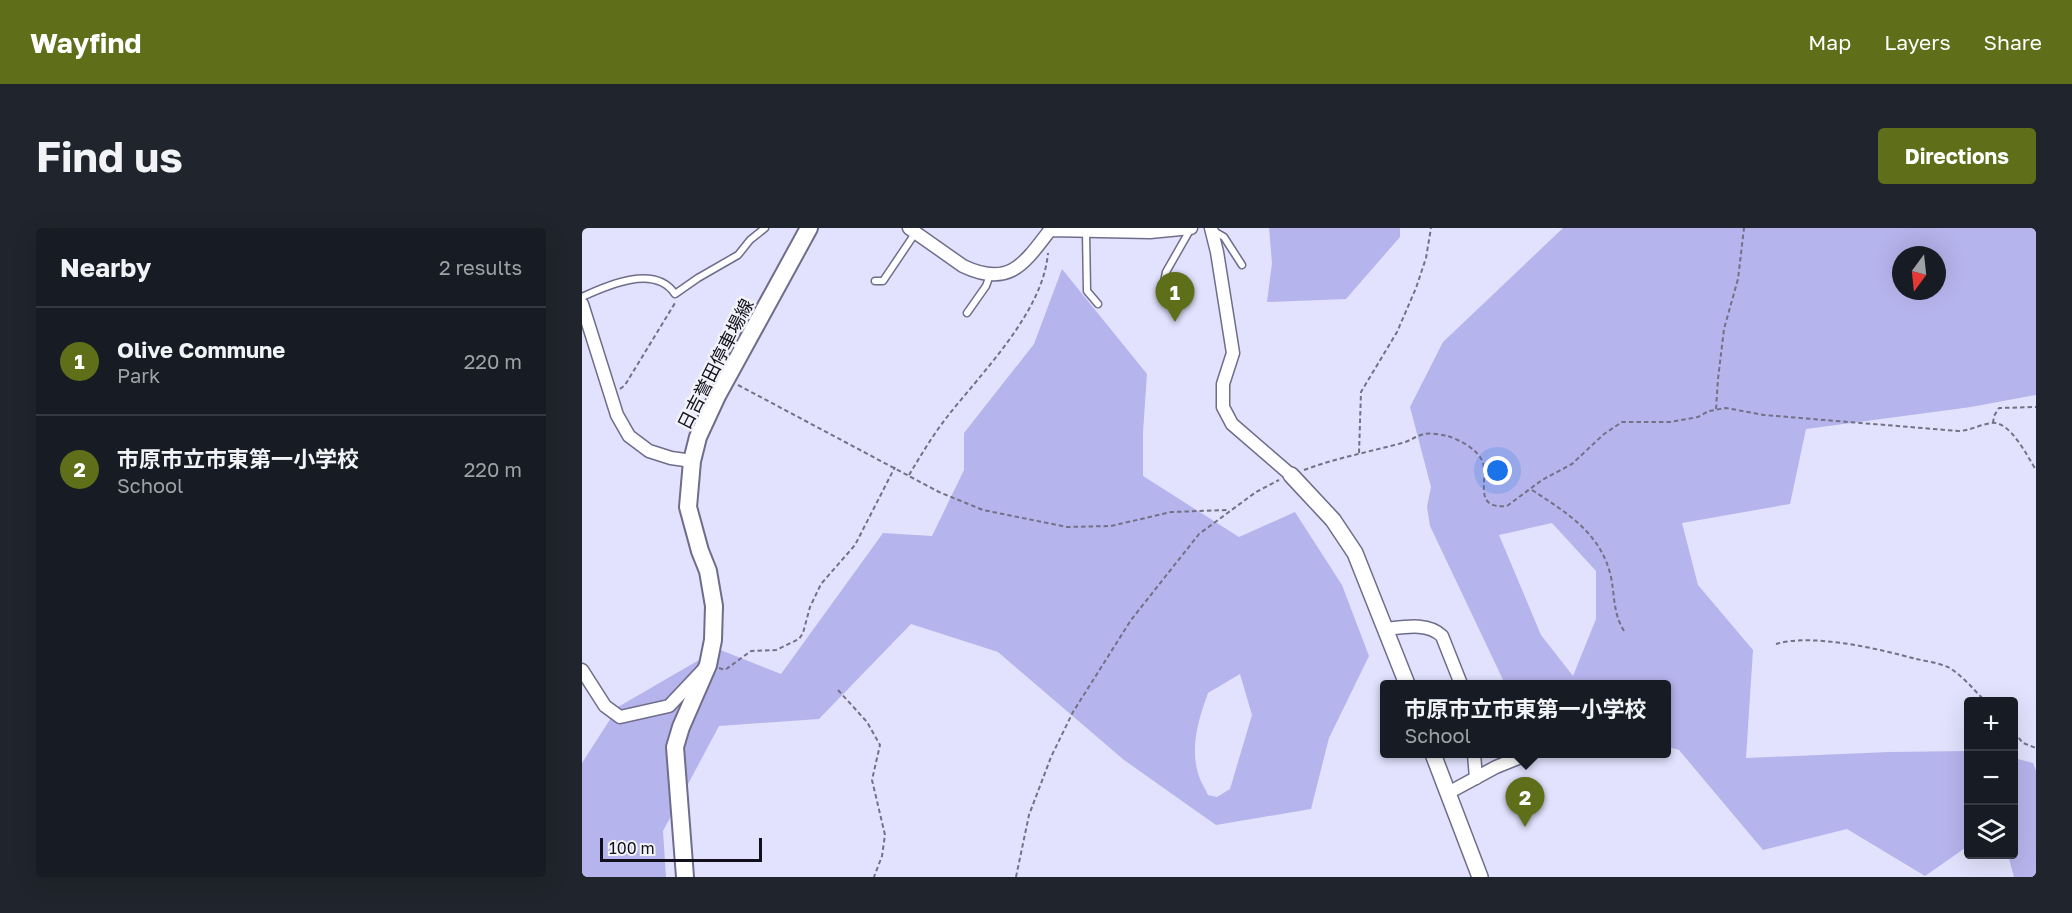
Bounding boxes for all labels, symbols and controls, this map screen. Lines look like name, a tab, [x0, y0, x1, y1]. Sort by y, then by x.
text: Wayfind	[30, 26, 142, 59]
text: Map	[1808, 29, 1851, 55]
text: Layers	[1884, 29, 1951, 55]
text: Share	[1984, 29, 2042, 55]
button: Directions	[1878, 128, 2036, 184]
text: Find us	[36, 131, 183, 181]
north arrow	[1892, 246, 1946, 300]
text: Nearby	[60, 252, 151, 283]
text: 2 results	[439, 255, 522, 279]
pin: 1	[1156, 272, 1194, 322]
street label: 日吉誉田停車場線	[673, 295, 757, 433]
text: Olive Commune	[117, 336, 285, 363]
text: 1	[74, 349, 85, 373]
text: 220 m	[464, 349, 522, 373]
text: Park	[117, 363, 160, 387]
text: 市原市立市東第一小学校	[117, 445, 359, 472]
your location	[1483, 456, 1512, 485]
text: 2	[73, 457, 86, 481]
text: 220 m	[464, 457, 522, 481]
text: School	[117, 473, 183, 497]
popup	[1380, 680, 1671, 758]
text: 市原市立市東第一小学校	[1404, 695, 1647, 722]
map controls	[1964, 697, 2018, 859]
button: +	[1964, 697, 2018, 751]
text: School	[1404, 723, 1471, 747]
button: −	[1964, 751, 2018, 805]
pin: 2	[1506, 778, 1544, 827]
button: layers	[1964, 805, 2018, 859]
scale bar	[600, 835, 762, 862]
text: 100 m	[609, 838, 655, 858]

